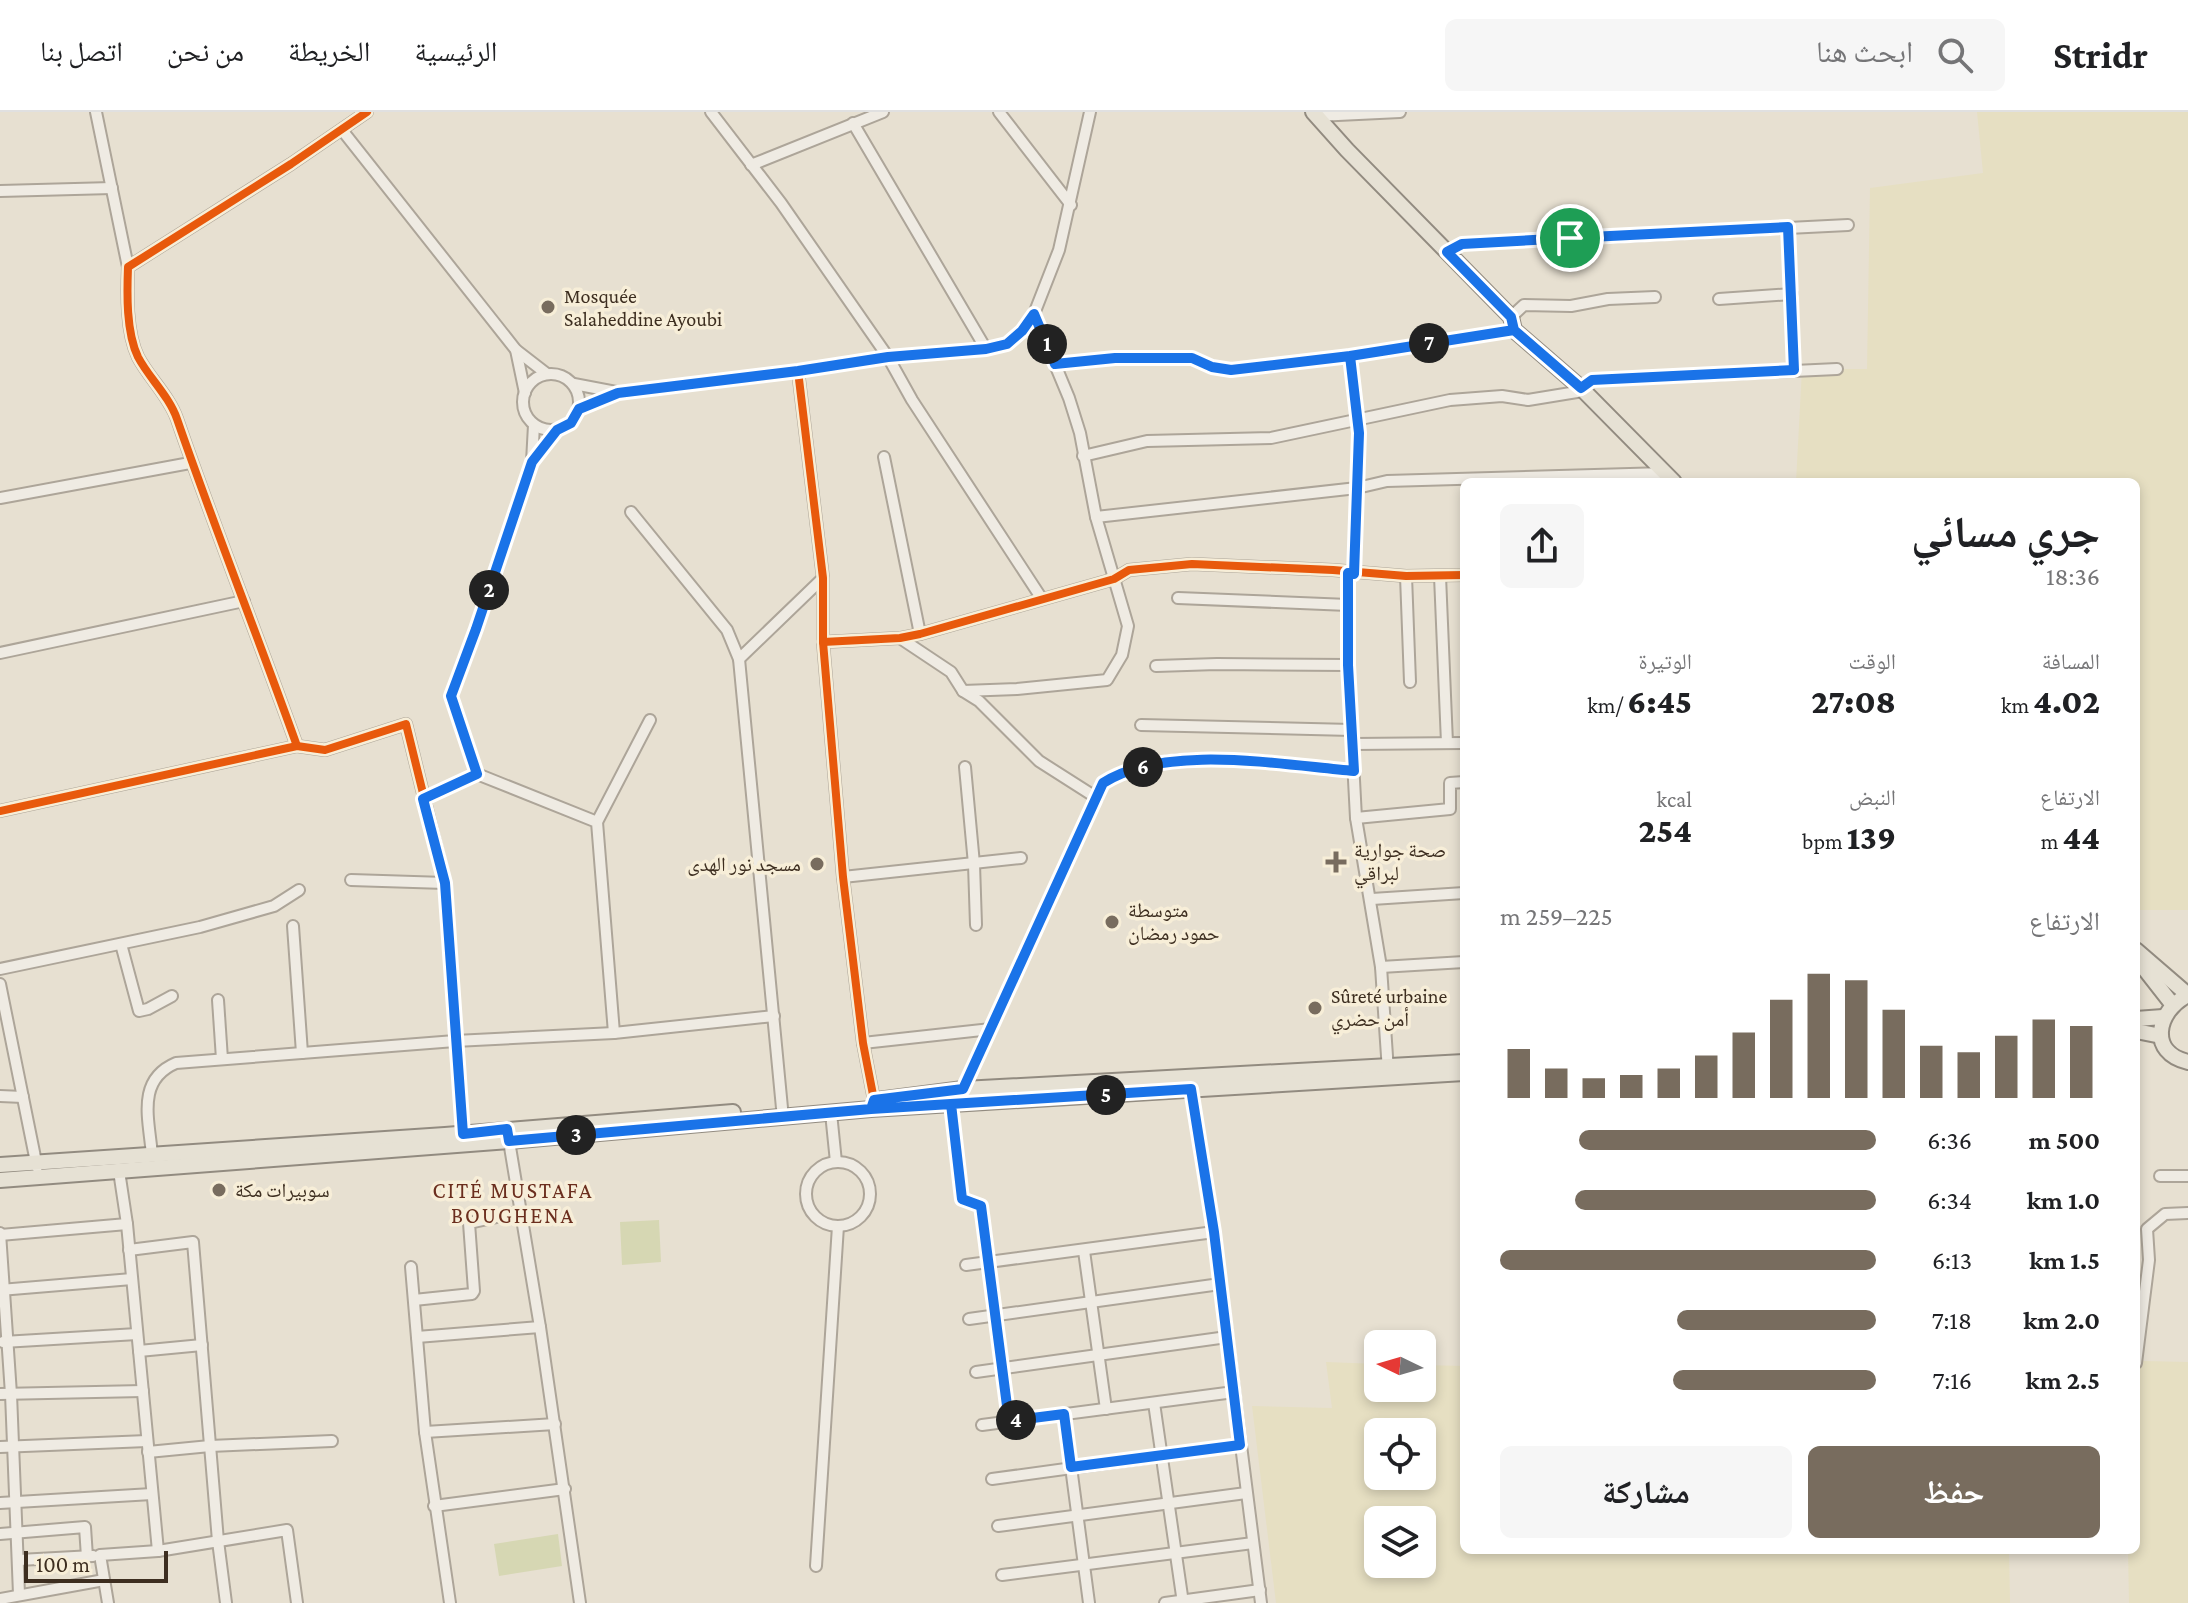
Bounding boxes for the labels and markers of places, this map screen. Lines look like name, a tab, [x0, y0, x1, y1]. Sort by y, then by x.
pin	[1536, 204, 1604, 272]
place label: Mosquée Salaheddine Ayoubi	[564, 285, 722, 331]
marker: Mosquée Salaheddine Ayoubi	[539, 298, 557, 316]
pin: 7	[1409, 323, 1449, 363]
pin: 1	[1027, 324, 1067, 364]
pin: 2	[469, 570, 509, 610]
pin: 6	[1123, 747, 1163, 787]
place label: صحة جوارية لبراقي	[1354, 839, 1446, 889]
marker: صحة جوارية لبراقي	[1325, 851, 1347, 873]
place label: مسجد نور الهدى	[687, 853, 801, 876]
marker: مسجد نور الهدى	[808, 855, 826, 873]
place label: متوسطة حمود رمضان	[1128, 899, 1220, 945]
marker: متوسطة حمود رمضان	[1103, 913, 1121, 931]
place label: Sûreté urbaine أمن حضري	[1331, 985, 1448, 1035]
marker: Sûreté urbaine أمن حضري	[1306, 999, 1324, 1017]
pin: 5	[1086, 1075, 1126, 1115]
pin: 3	[556, 1115, 596, 1155]
place label: سوبيرات مكة	[235, 1179, 330, 1202]
marker: سوبيرات مكة	[210, 1181, 228, 1199]
pin: 4	[996, 1400, 1036, 1440]

